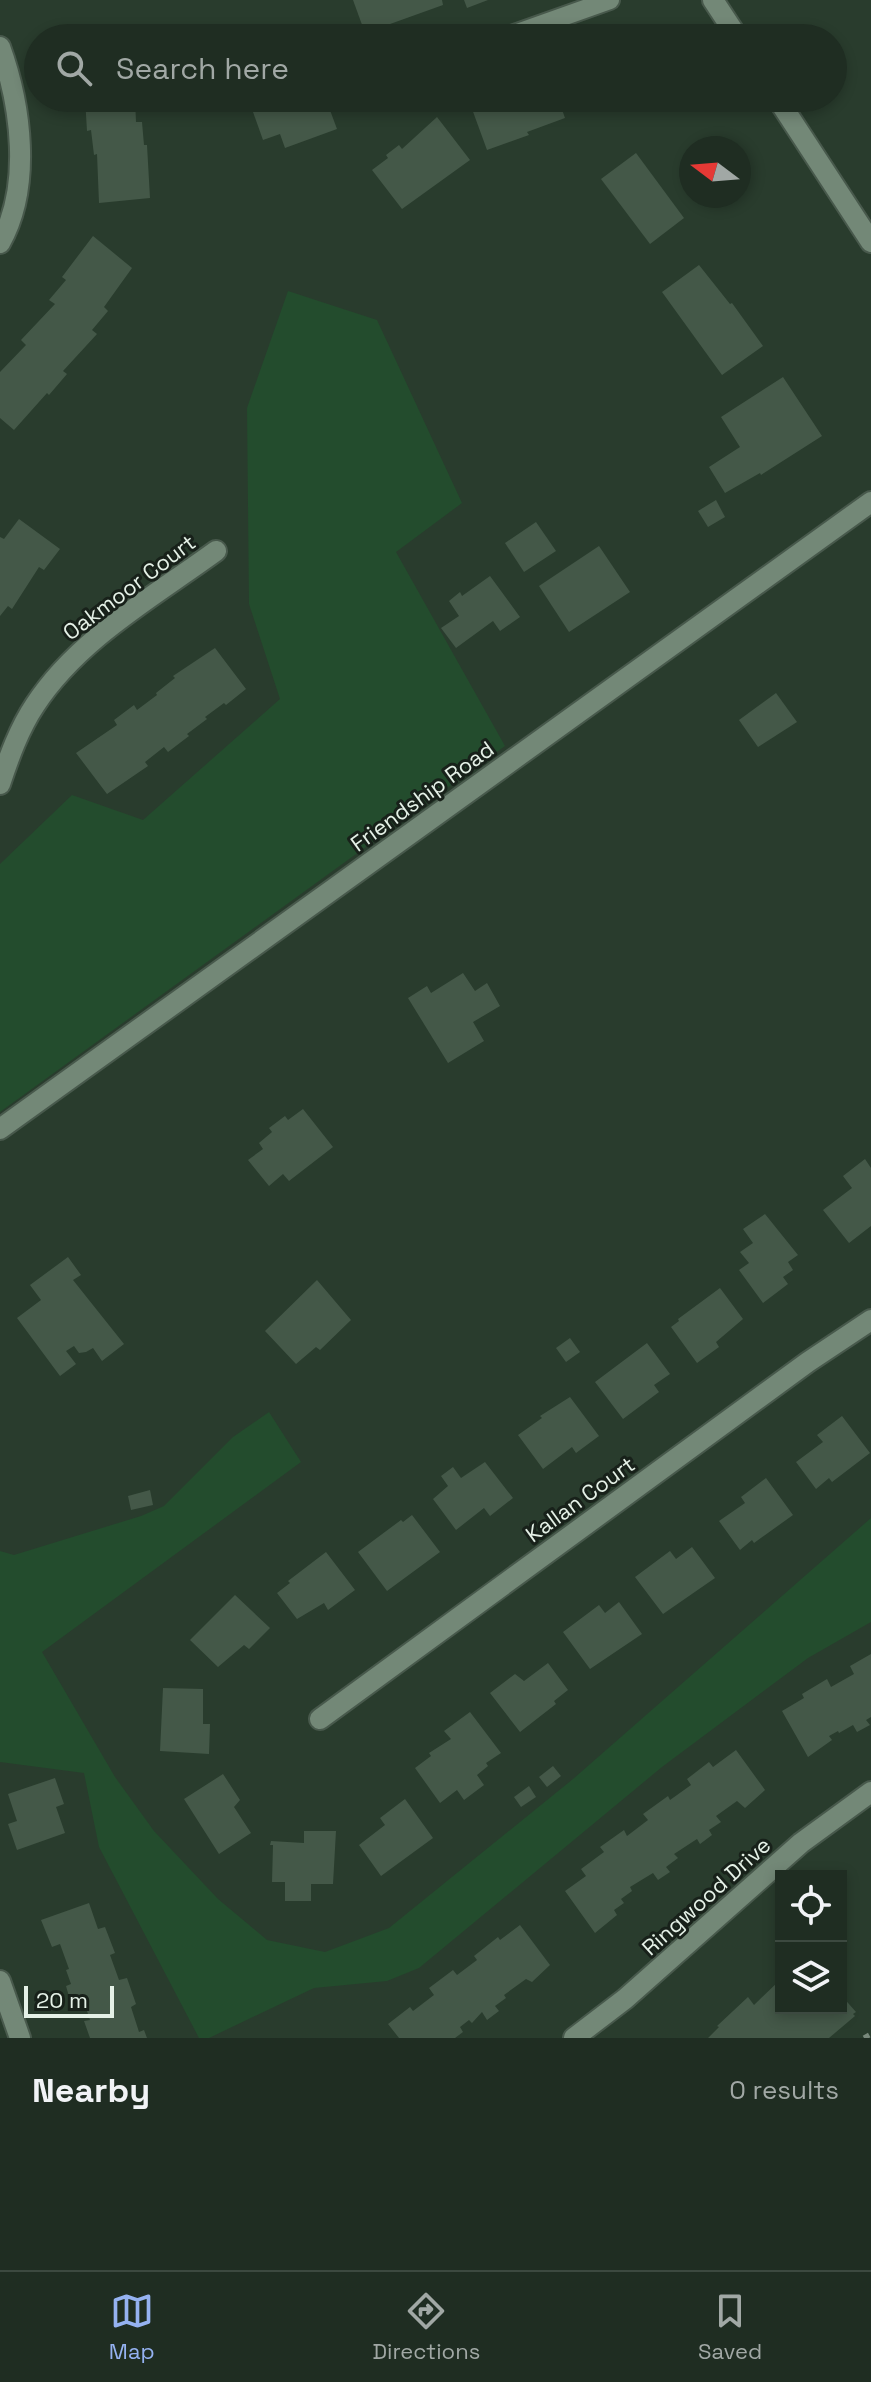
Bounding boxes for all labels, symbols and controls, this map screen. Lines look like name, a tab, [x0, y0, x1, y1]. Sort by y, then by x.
search box	[24, 24, 847, 112]
icon: search	[52, 46, 96, 90]
text: Search here	[116, 49, 289, 88]
north arrow	[679, 136, 751, 208]
street label: Oakmoor Court	[57, 528, 201, 646]
street label: Friendship Road	[345, 735, 499, 857]
street label: Kallan Court	[520, 1450, 640, 1548]
street label: Ringwood Drive	[636, 1831, 776, 1961]
map controls	[775, 1870, 847, 2014]
button: locate	[775, 1870, 847, 1942]
button: layers	[775, 1942, 847, 2014]
scale bar	[24, 1982, 114, 2018]
text: 20 m	[36, 1986, 88, 2014]
text: Nearby	[32, 2069, 150, 2112]
text: 0 results	[729, 2073, 839, 2107]
tab: Map	[109, 2289, 155, 2365]
tab: Directions	[372, 2289, 480, 2365]
tab: Saved	[698, 2289, 762, 2365]

